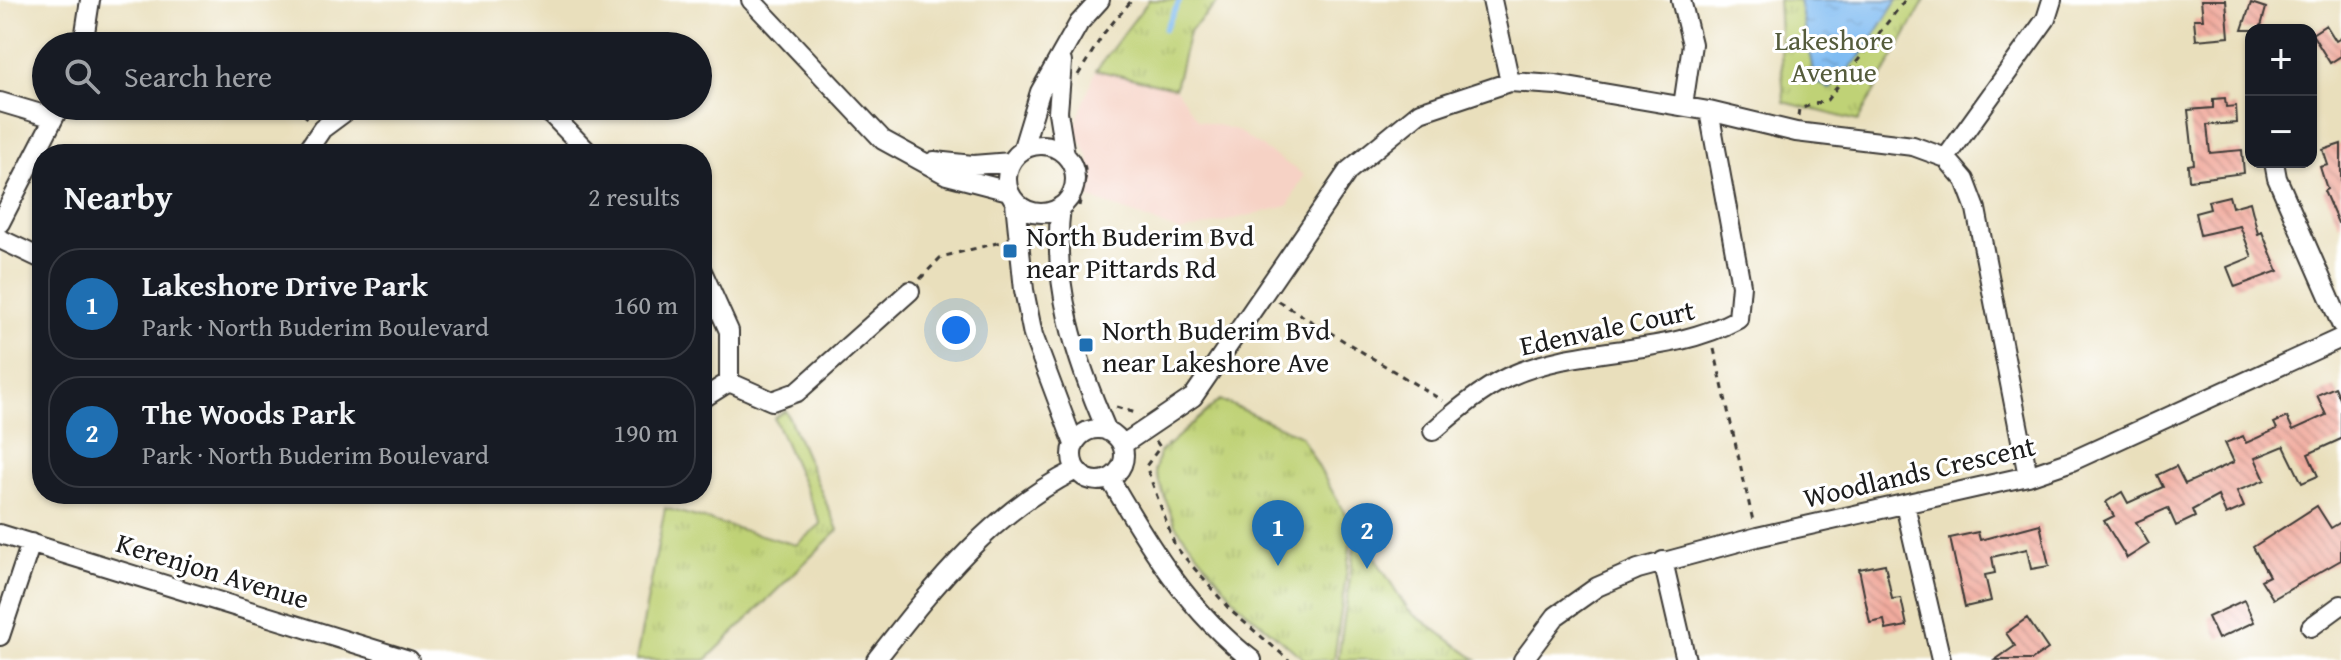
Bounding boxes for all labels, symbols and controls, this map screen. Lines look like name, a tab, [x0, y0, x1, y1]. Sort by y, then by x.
park label: Lakeshore Avenue	[1774, 19, 1894, 92]
map controls	[2245, 24, 2317, 168]
button: +	[2245, 24, 2317, 96]
search box	[32, 32, 712, 120]
icon: search	[60, 54, 104, 98]
text: Search here	[124, 54, 272, 98]
button: −	[2245, 96, 2317, 168]
text: Nearby	[64, 172, 173, 221]
text: 2 results	[588, 177, 680, 216]
place label: North Buderim Bvd near Pittards Rd	[1026, 215, 1254, 288]
marker: North Buderim Bvd near Pittards Rd	[1001, 242, 1019, 260]
text: Lakeshore Drive Park	[142, 263, 428, 307]
text: 1	[85, 285, 99, 324]
text: 160 m	[613, 285, 678, 324]
street label: Edenvale Court	[1516, 288, 1698, 366]
text: Park · North Buderim Boulevard	[142, 307, 489, 346]
place label: North Buderim Bvd near Lakeshore Ave	[1102, 309, 1330, 382]
your location	[936, 310, 976, 350]
marker: North Buderim Bvd near Lakeshore Ave	[1077, 336, 1095, 354]
text: The Woods Park	[142, 391, 355, 435]
text: 2	[85, 413, 99, 452]
text: 190 m	[613, 413, 678, 452]
street label: Woodlands Crescent	[1799, 424, 2039, 518]
text: Park · North Buderim Boulevard	[142, 435, 489, 474]
pin: 1	[1252, 500, 1304, 566]
pin: 2	[1341, 503, 1393, 569]
street label: Kerenjon Avenue	[112, 521, 314, 619]

